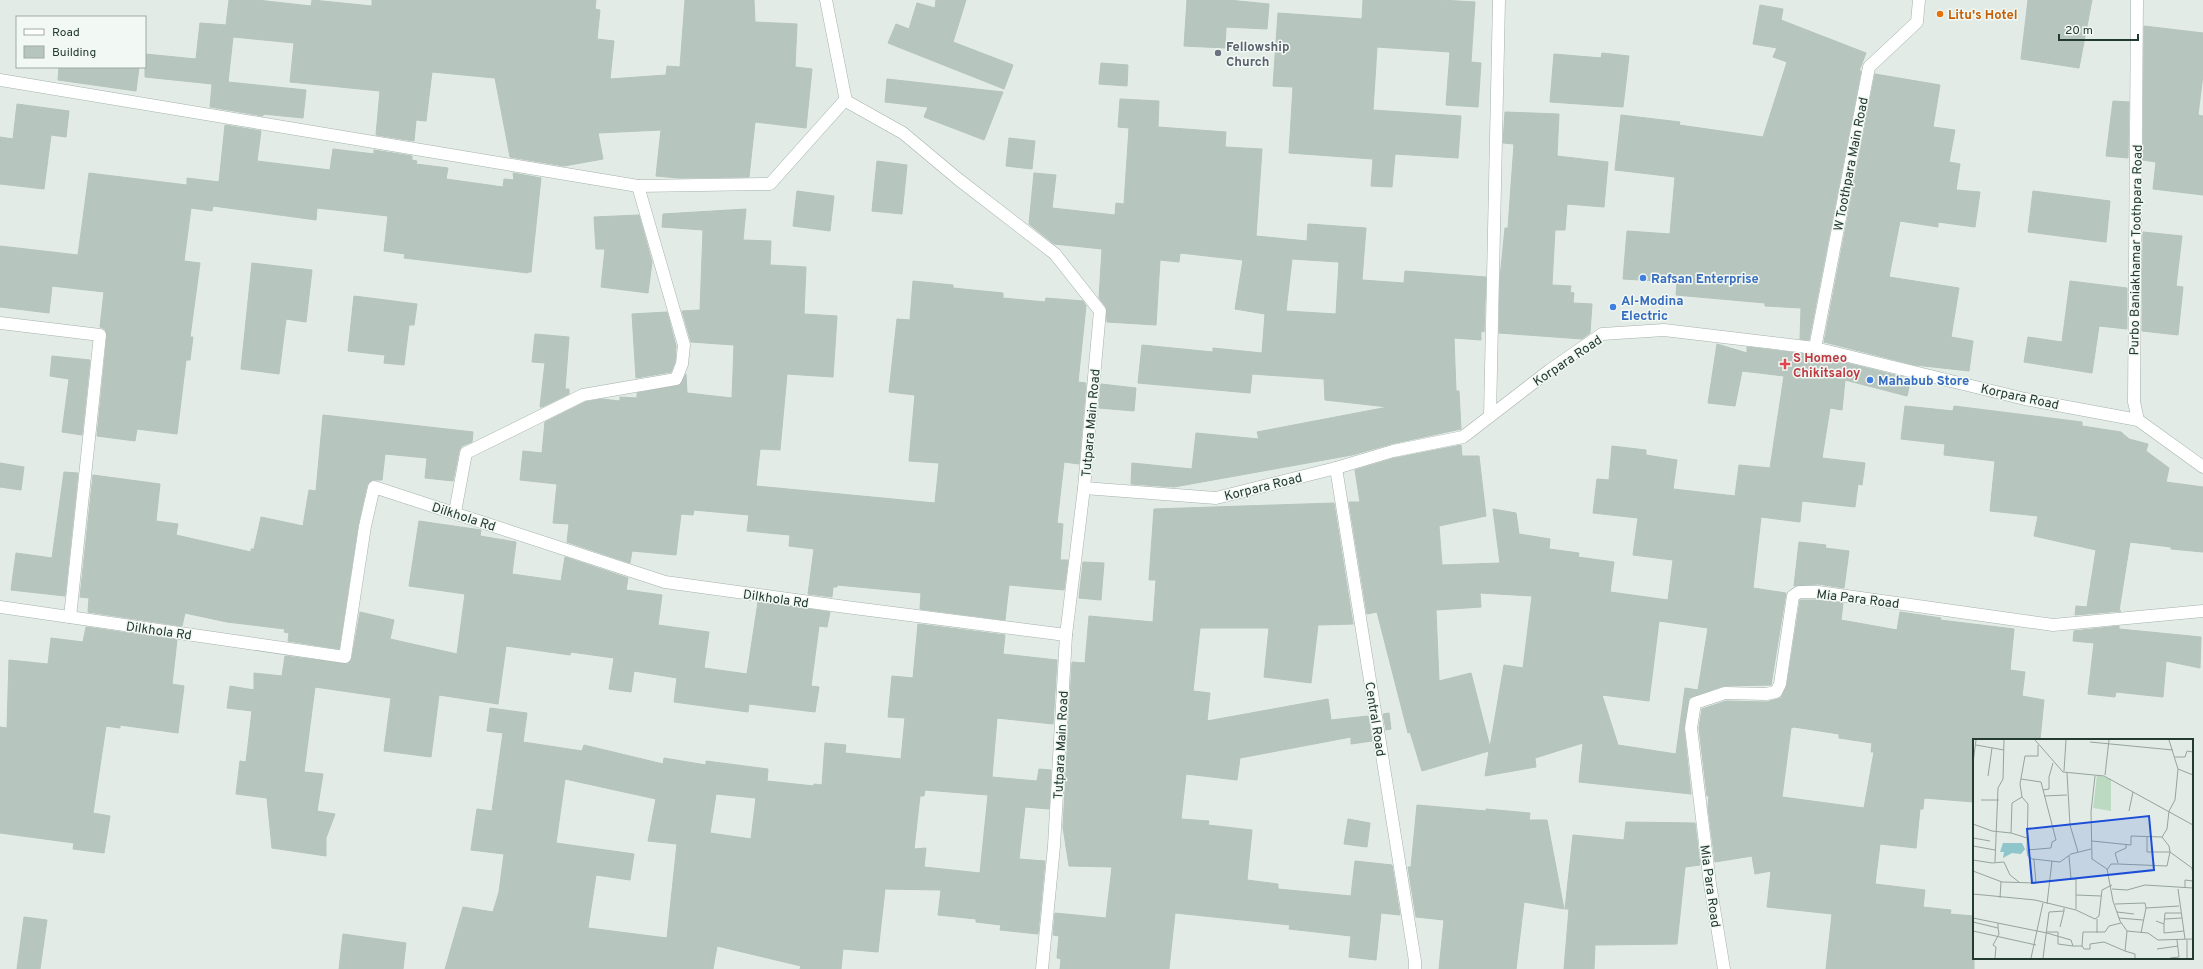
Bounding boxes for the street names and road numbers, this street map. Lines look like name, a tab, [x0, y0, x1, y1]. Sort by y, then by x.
street label: W Toothpara Main Road	[1831, 96, 1873, 233]
street label: Purbo Baniakhamar Toothpara Road	[2127, 145, 2147, 356]
street label: Korpara Road	[1531, 333, 1606, 391]
street label: Tutpara Main Road	[1079, 368, 1105, 478]
street label: Korpara Road	[1979, 382, 2060, 414]
street label: Korpara Road	[1223, 471, 1304, 505]
street label: Dilkhola Rd	[429, 500, 497, 536]
street label: Dilkhola Rd	[742, 587, 810, 613]
street label: Mia Para Road	[1815, 587, 1900, 613]
street label: Dilkhola Rd	[125, 619, 193, 645]
street label: Central Road	[1360, 681, 1388, 758]
street label: Tutpara Main Road	[1051, 690, 1073, 800]
street label: Mia Para Road	[1695, 844, 1723, 929]

